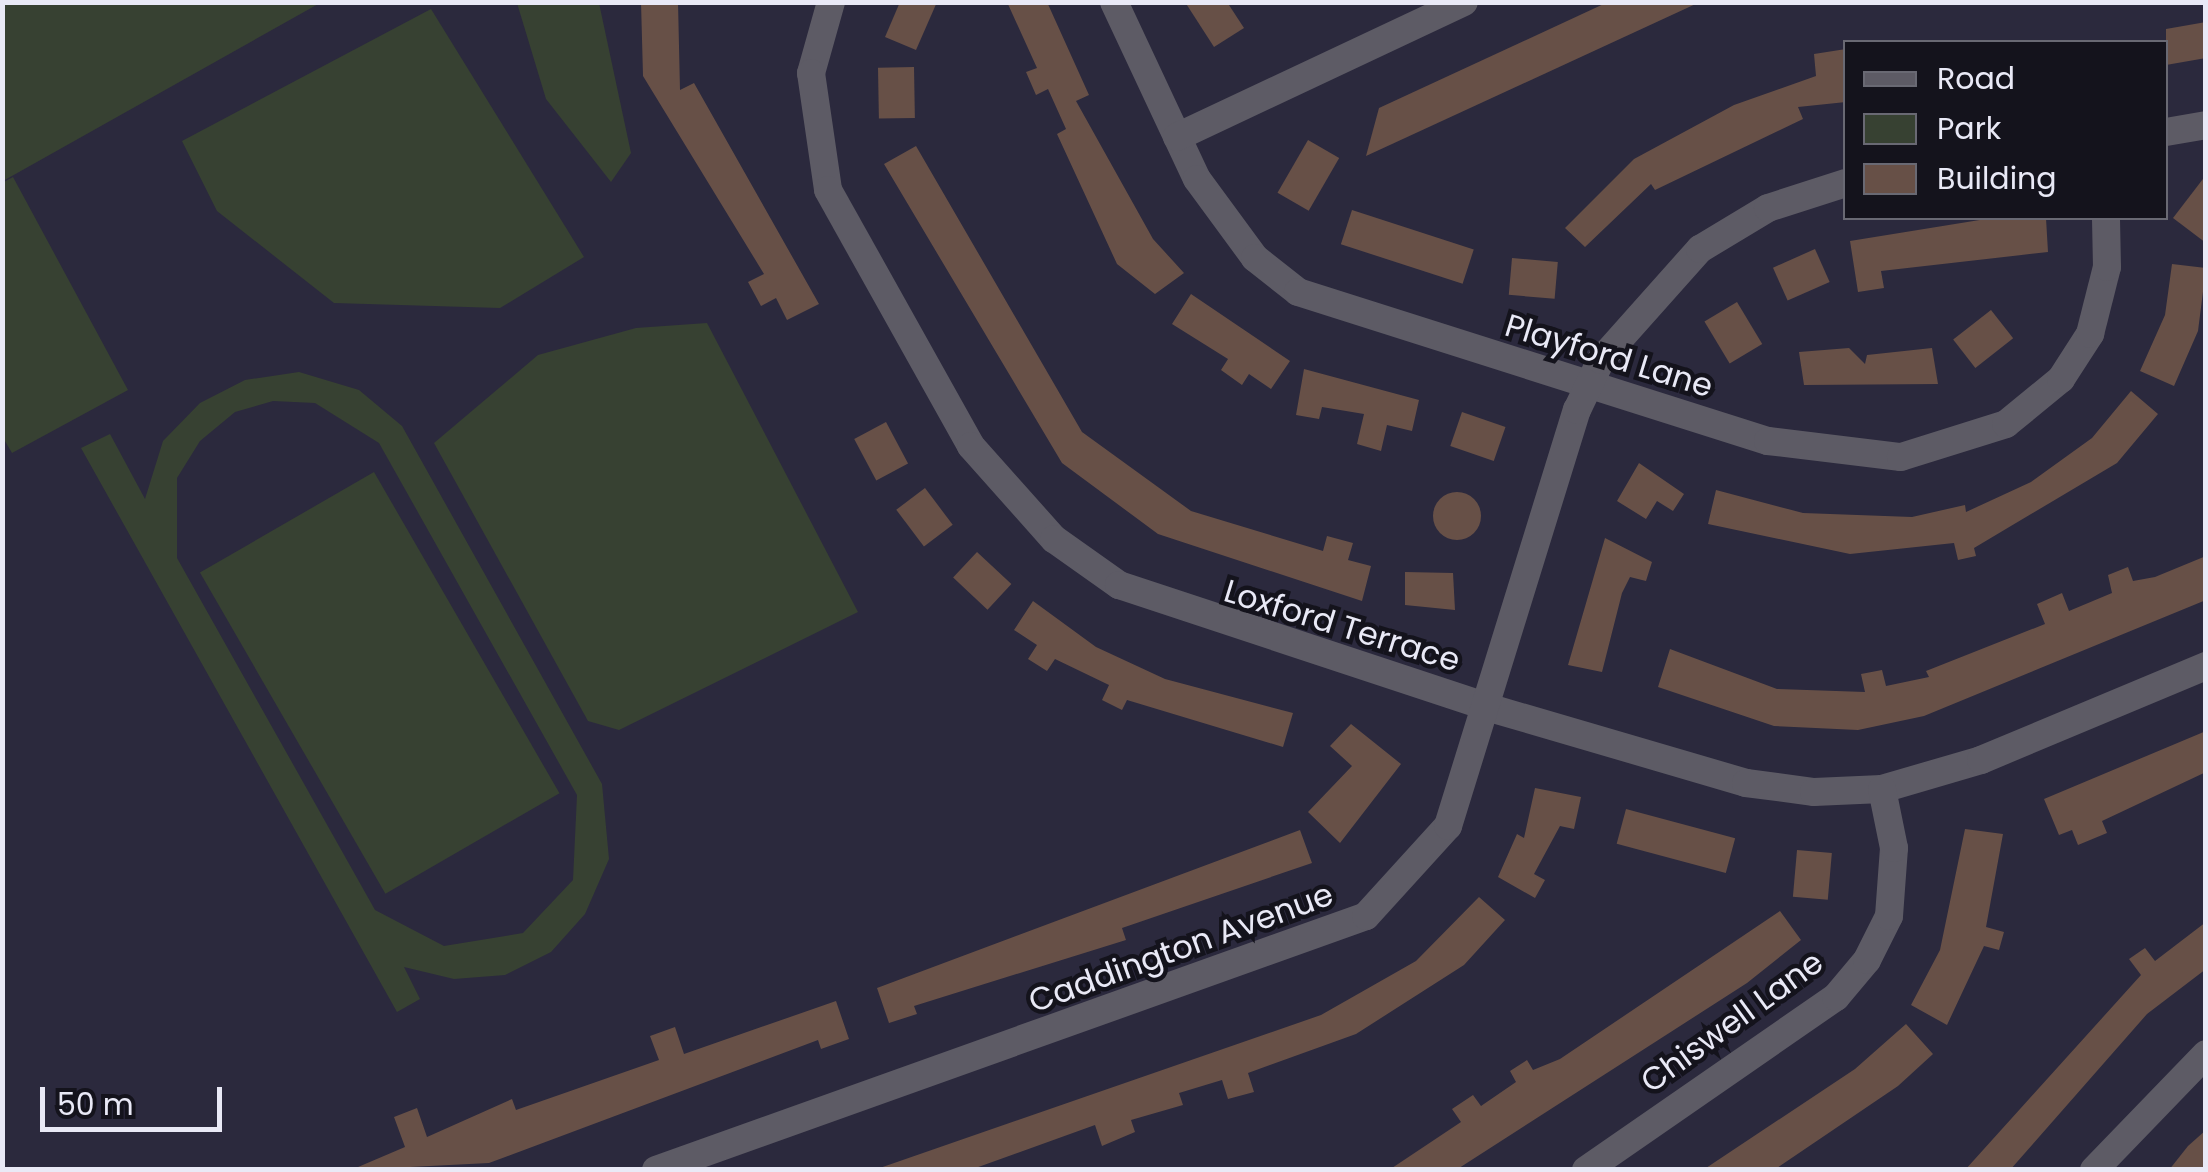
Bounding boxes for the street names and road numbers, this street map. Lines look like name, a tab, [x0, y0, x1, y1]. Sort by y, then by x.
street label: Playford Lane	[1501, 306, 1717, 406]
street label: Loxford Terrace	[1219, 572, 1465, 680]
street label: Caddington Avenue	[1024, 875, 1338, 1021]
street label: Chiswell Lane	[1633, 943, 1831, 1101]

